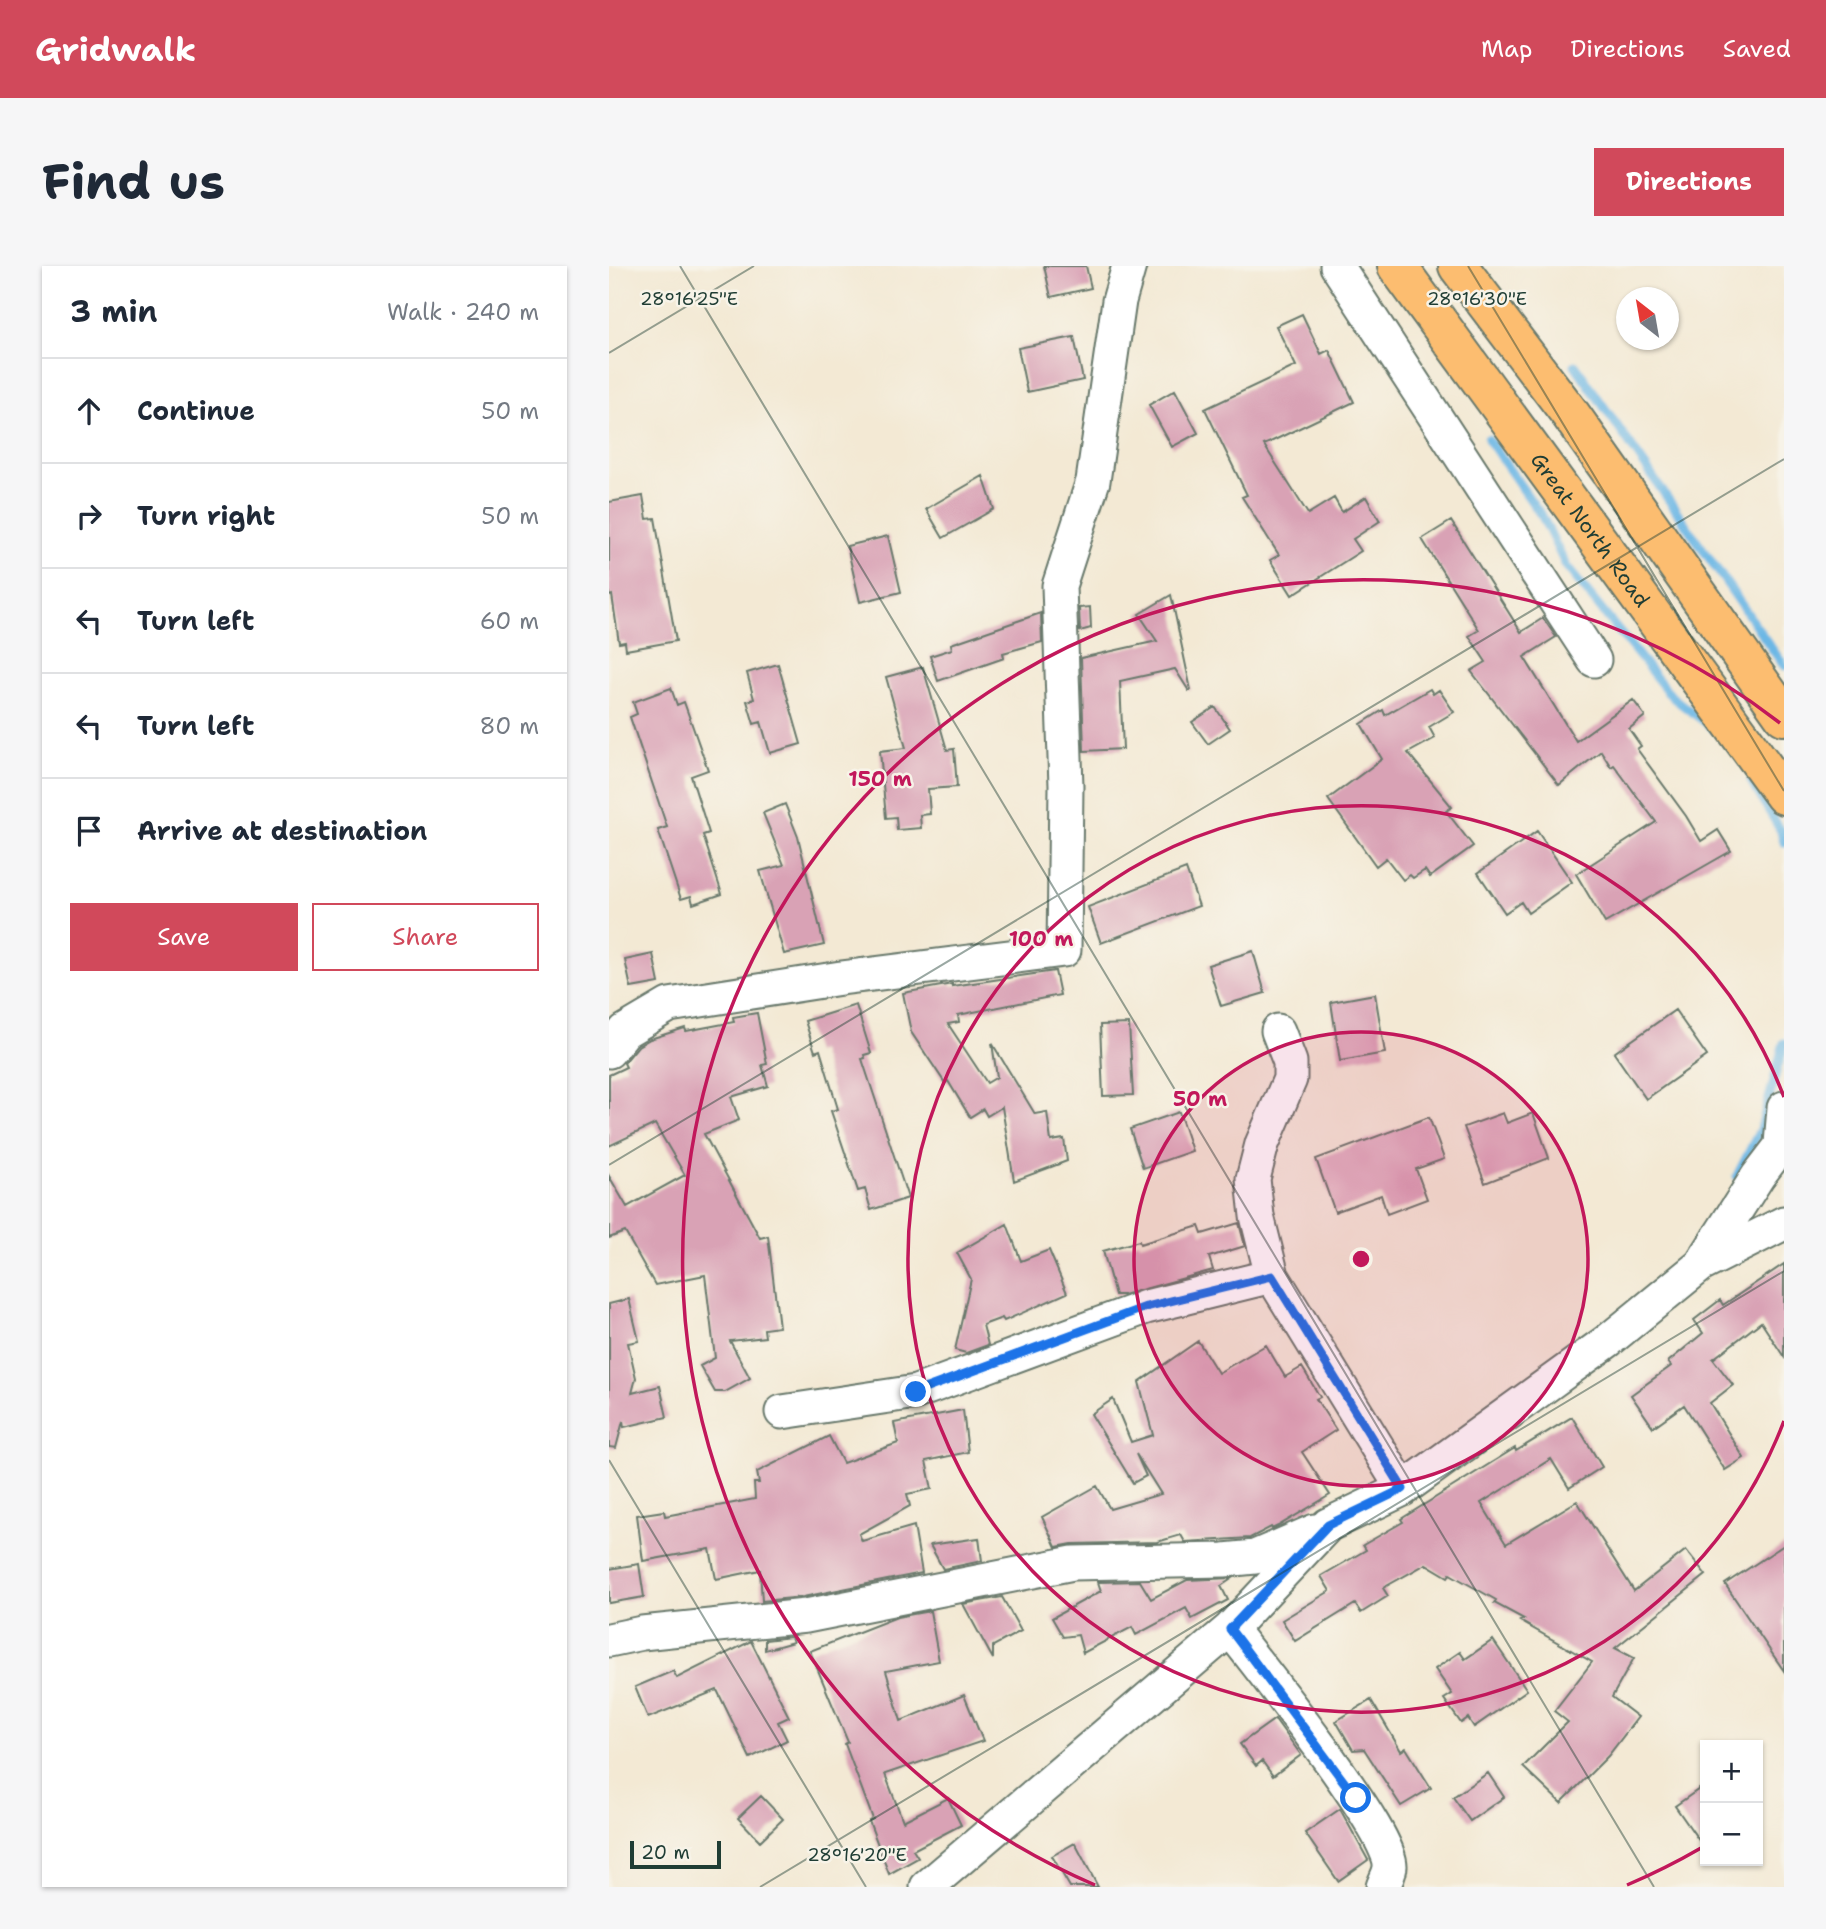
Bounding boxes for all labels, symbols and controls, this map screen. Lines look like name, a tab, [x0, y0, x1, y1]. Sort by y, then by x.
text: Gridwalk	[35, 27, 196, 72]
text: Map	[1481, 33, 1532, 65]
text: Directions	[1570, 33, 1685, 65]
text: Saved	[1723, 33, 1791, 65]
button: Directions	[1594, 148, 1784, 216]
text: Find us	[42, 149, 225, 215]
text: 28°16'25"E	[640, 287, 738, 311]
text: 28°16'30"E	[1427, 287, 1527, 311]
north arrow	[1616, 287, 1679, 350]
text: 3 min	[70, 291, 157, 332]
text: Walk · 240 m	[387, 297, 539, 327]
icon: ahead	[70, 392, 108, 430]
text: Continue	[137, 393, 255, 428]
text: 50 m	[481, 396, 539, 426]
street label: Great North Road	[1524, 447, 1656, 613]
icon: right	[70, 497, 108, 535]
text: Turn right	[137, 498, 275, 533]
text: 50 m	[481, 501, 539, 531]
icon: left	[70, 602, 108, 640]
text: Turn left	[137, 603, 254, 638]
text: 60 m	[480, 606, 539, 636]
icon: left	[70, 707, 108, 745]
text: Turn left	[137, 708, 254, 743]
text: 80 m	[480, 711, 539, 741]
text: 150 m	[848, 765, 912, 793]
icon: arrive	[70, 812, 108, 850]
text: Arrive at destination	[137, 813, 427, 848]
button: Save	[70, 903, 298, 971]
button: Share	[312, 903, 539, 971]
text: 100 m	[1009, 925, 1073, 953]
text: 50 m	[1173, 1085, 1227, 1113]
centre of rings	[1349, 1247, 1373, 1271]
route end	[900, 1376, 931, 1407]
map controls	[1700, 1740, 1763, 1866]
button: +	[1700, 1740, 1763, 1803]
route start	[1340, 1782, 1371, 1813]
button: −	[1700, 1803, 1763, 1866]
scale bar	[630, 1838, 721, 1870]
text: 20 m	[641, 1840, 690, 1865]
text: 28°16'20"E	[807, 1843, 907, 1867]

